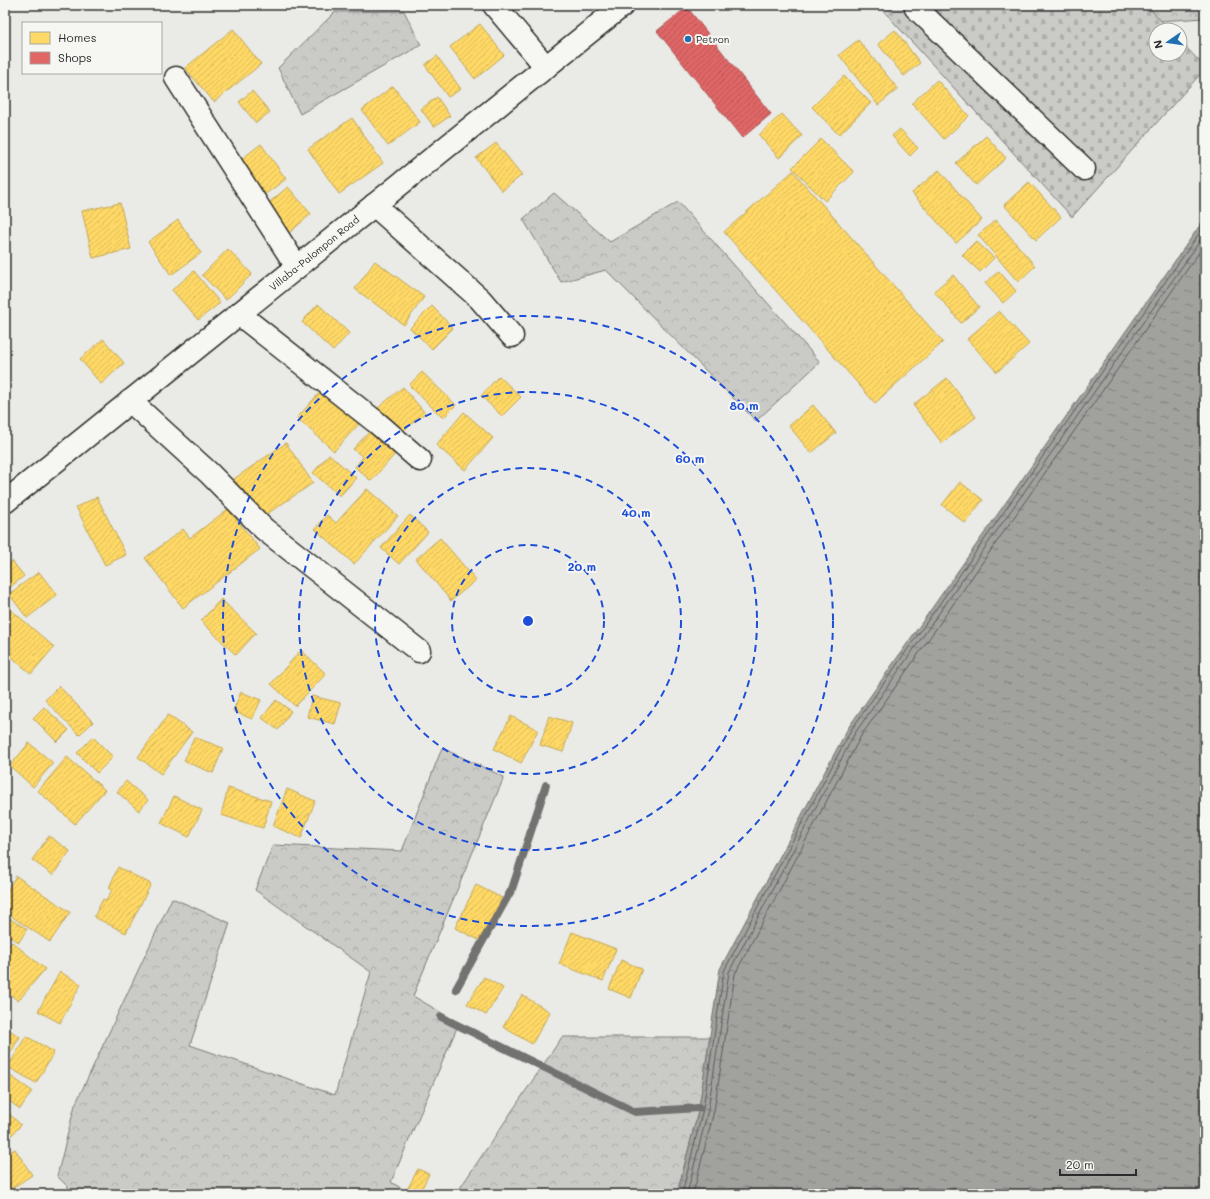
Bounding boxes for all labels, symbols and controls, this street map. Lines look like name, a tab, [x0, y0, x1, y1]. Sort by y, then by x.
legend	[22, 22, 162, 74]
north arrow	[1148, 22, 1188, 62]
text: Homes	[58, 29, 97, 45]
place label: Petron	[696, 32, 729, 46]
marker: Petron	[683, 34, 693, 44]
text: N	[1150, 39, 1166, 50]
text: Shops	[58, 49, 92, 65]
street label: Villaba-Palompon Road	[266, 212, 362, 294]
text: 80 m	[729, 397, 759, 413]
text: 60 m	[676, 450, 704, 466]
text: 40 m	[621, 504, 651, 520]
text: 20 m	[568, 558, 596, 574]
centre of rings	[521, 614, 535, 628]
scale bar	[1060, 1151, 1136, 1177]
text: 20 m	[1066, 1156, 1094, 1172]

